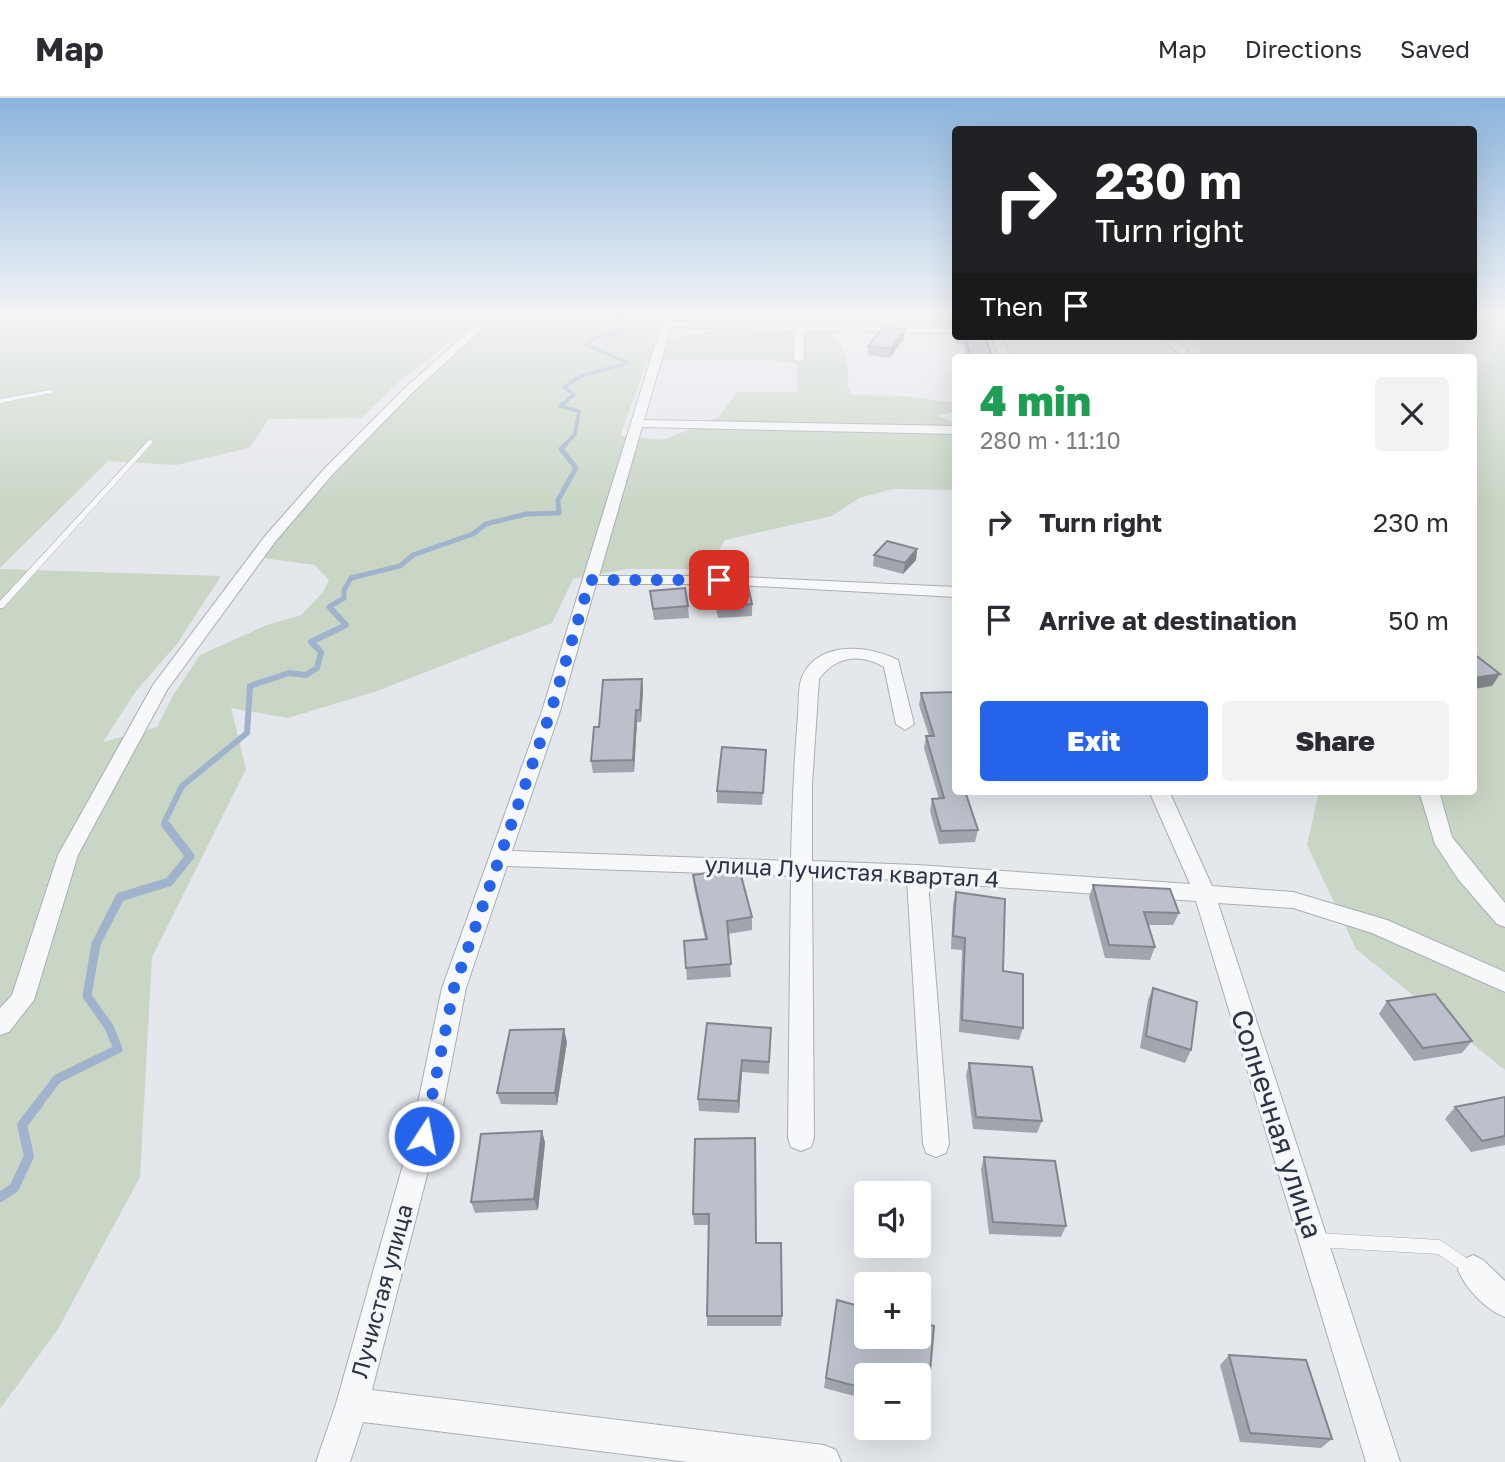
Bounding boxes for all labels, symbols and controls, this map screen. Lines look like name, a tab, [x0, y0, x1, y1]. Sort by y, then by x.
text: Map	[35, 29, 104, 68]
text: Map	[1158, 34, 1207, 63]
text: Directions	[1245, 34, 1362, 63]
text: Saved	[1400, 34, 1470, 63]
text: 230 m	[1095, 151, 1242, 210]
icon: right	[980, 154, 1071, 245]
text: Turn right	[1095, 211, 1244, 249]
icon: arrive	[1057, 287, 1095, 325]
text: Then	[980, 291, 1043, 322]
text: 4 min	[980, 375, 1091, 425]
button: close	[1375, 377, 1449, 451]
text: 280 m · 11:10	[980, 426, 1121, 454]
icon: right	[980, 503, 1018, 541]
text: Turn right	[1039, 507, 1162, 538]
text: 230 m	[1373, 507, 1449, 538]
pin	[689, 550, 749, 610]
icon: arrive	[700, 561, 738, 599]
icon: arrive	[980, 601, 1018, 639]
text: Arrive at destination	[1039, 605, 1297, 636]
text: 50 m	[1388, 605, 1449, 636]
button: Exit	[980, 701, 1208, 781]
button: Share	[1222, 701, 1449, 781]
street label: улица Лучистая квартал 4	[704, 849, 1000, 893]
street label: Солнечная улица	[1225, 1005, 1330, 1242]
position arrow	[387, 1099, 461, 1173]
map controls	[854, 1181, 931, 1440]
button: sound	[854, 1181, 931, 1258]
street label: Лучистая улица	[344, 1201, 418, 1381]
button: +	[854, 1272, 931, 1349]
button: −	[854, 1363, 931, 1440]

